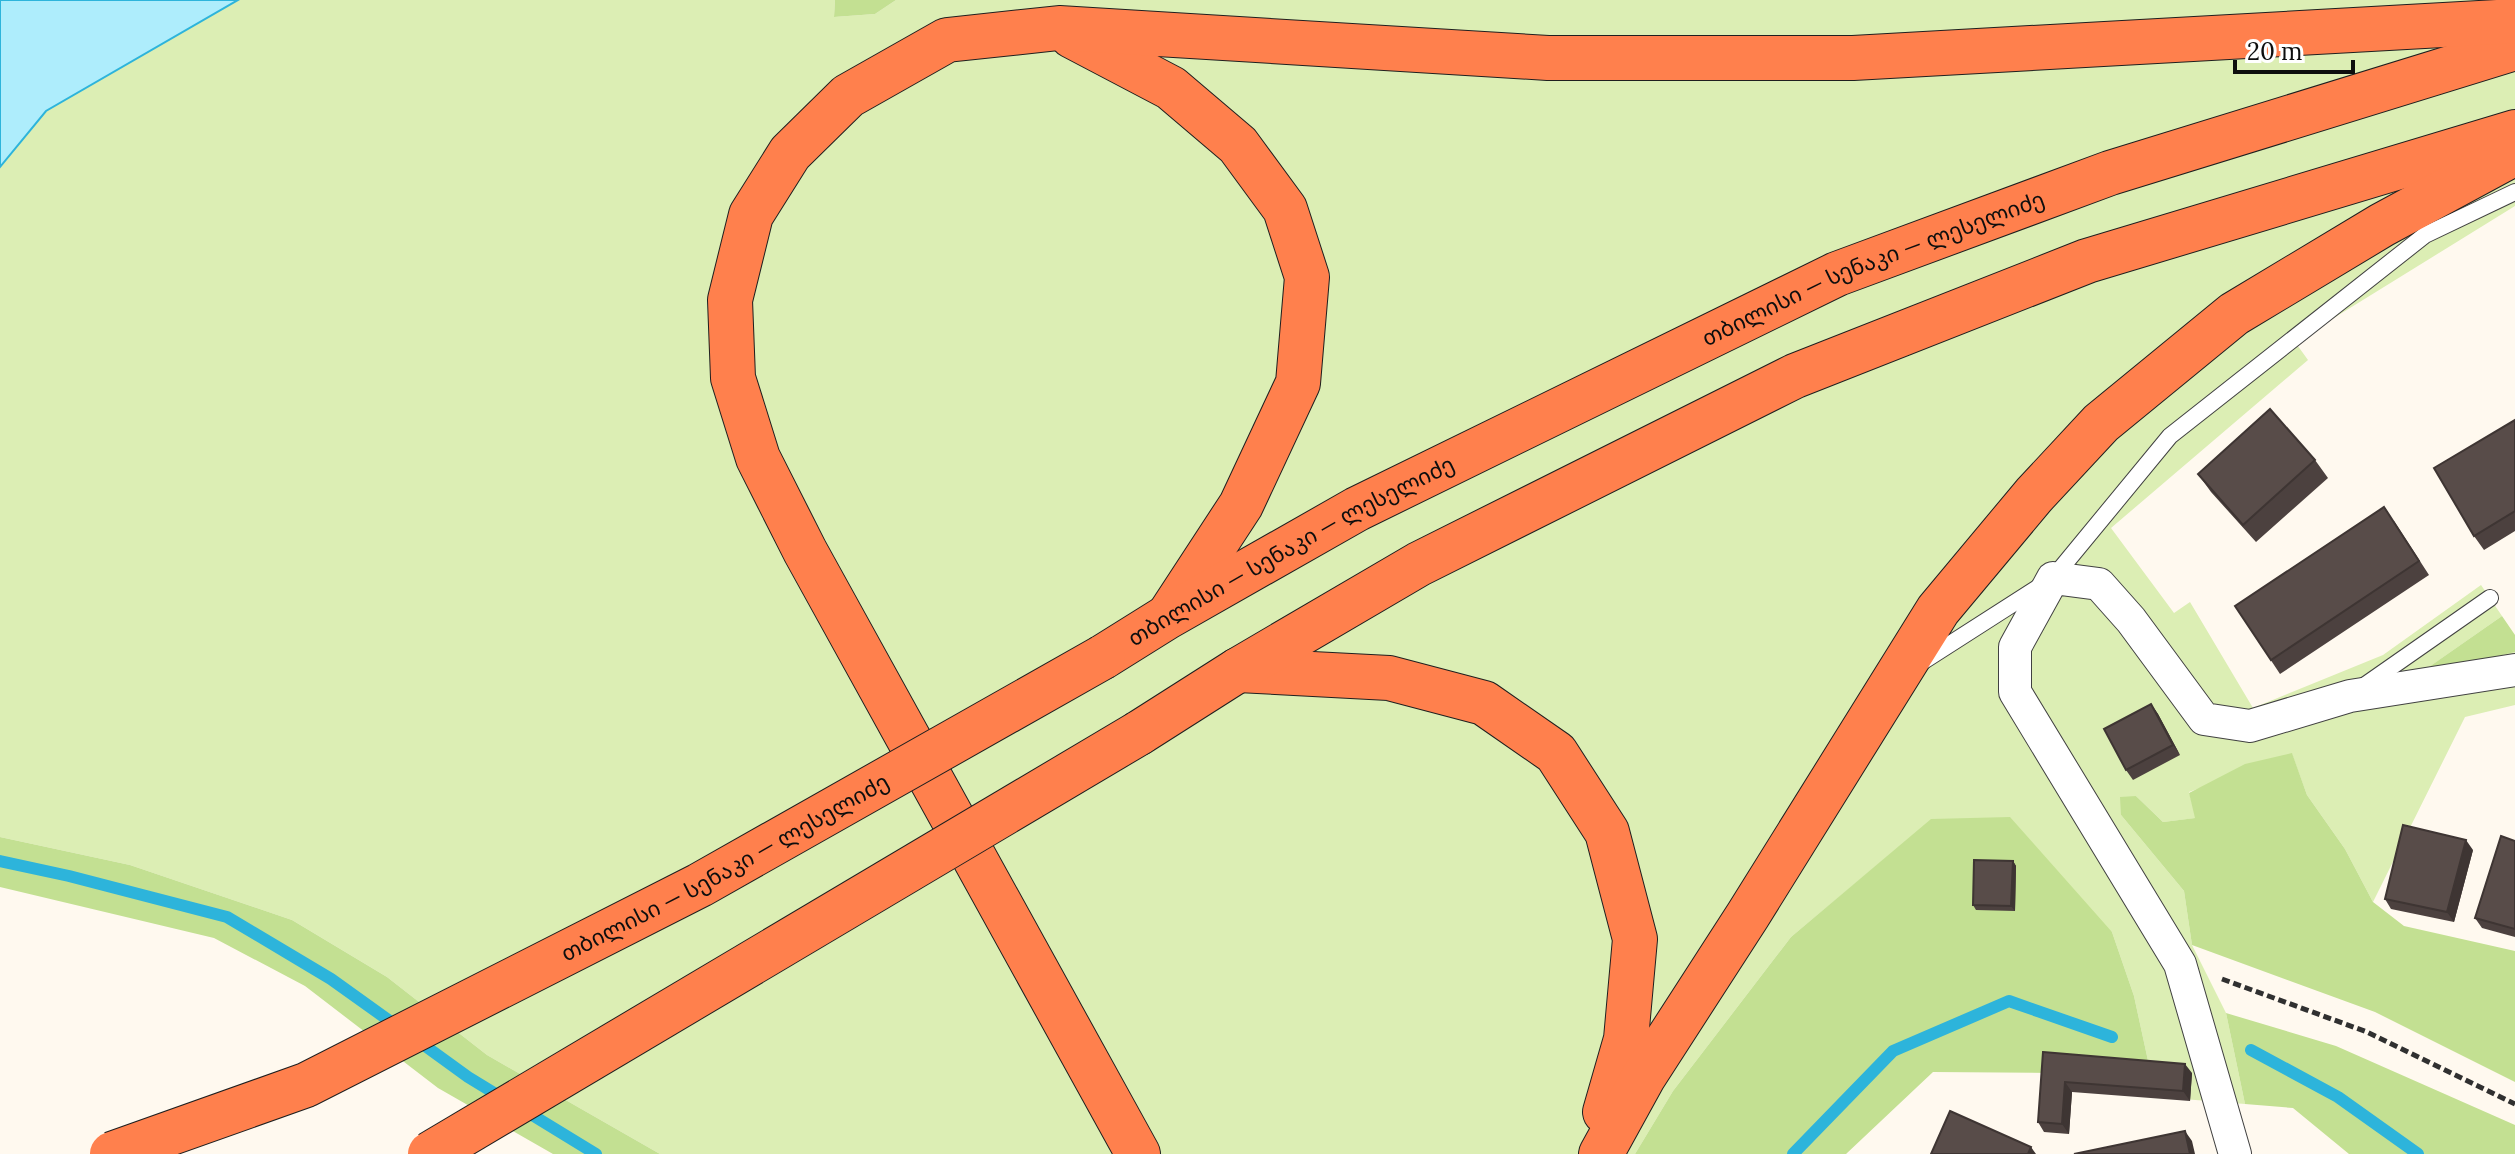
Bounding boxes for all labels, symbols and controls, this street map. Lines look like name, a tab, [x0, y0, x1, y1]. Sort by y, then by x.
scale bar	[2235, 24, 2353, 74]
text: 20 m	[2247, 36, 2303, 67]
street label: თბილისი — სენაკი — ლესელიძე	[1697, 185, 2048, 352]
street label: თბილისი — სენაკი — ლესელიძე	[1122, 450, 1459, 652]
street label: თბილისი — სენაკი — ლესელიძე	[556, 767, 894, 967]

